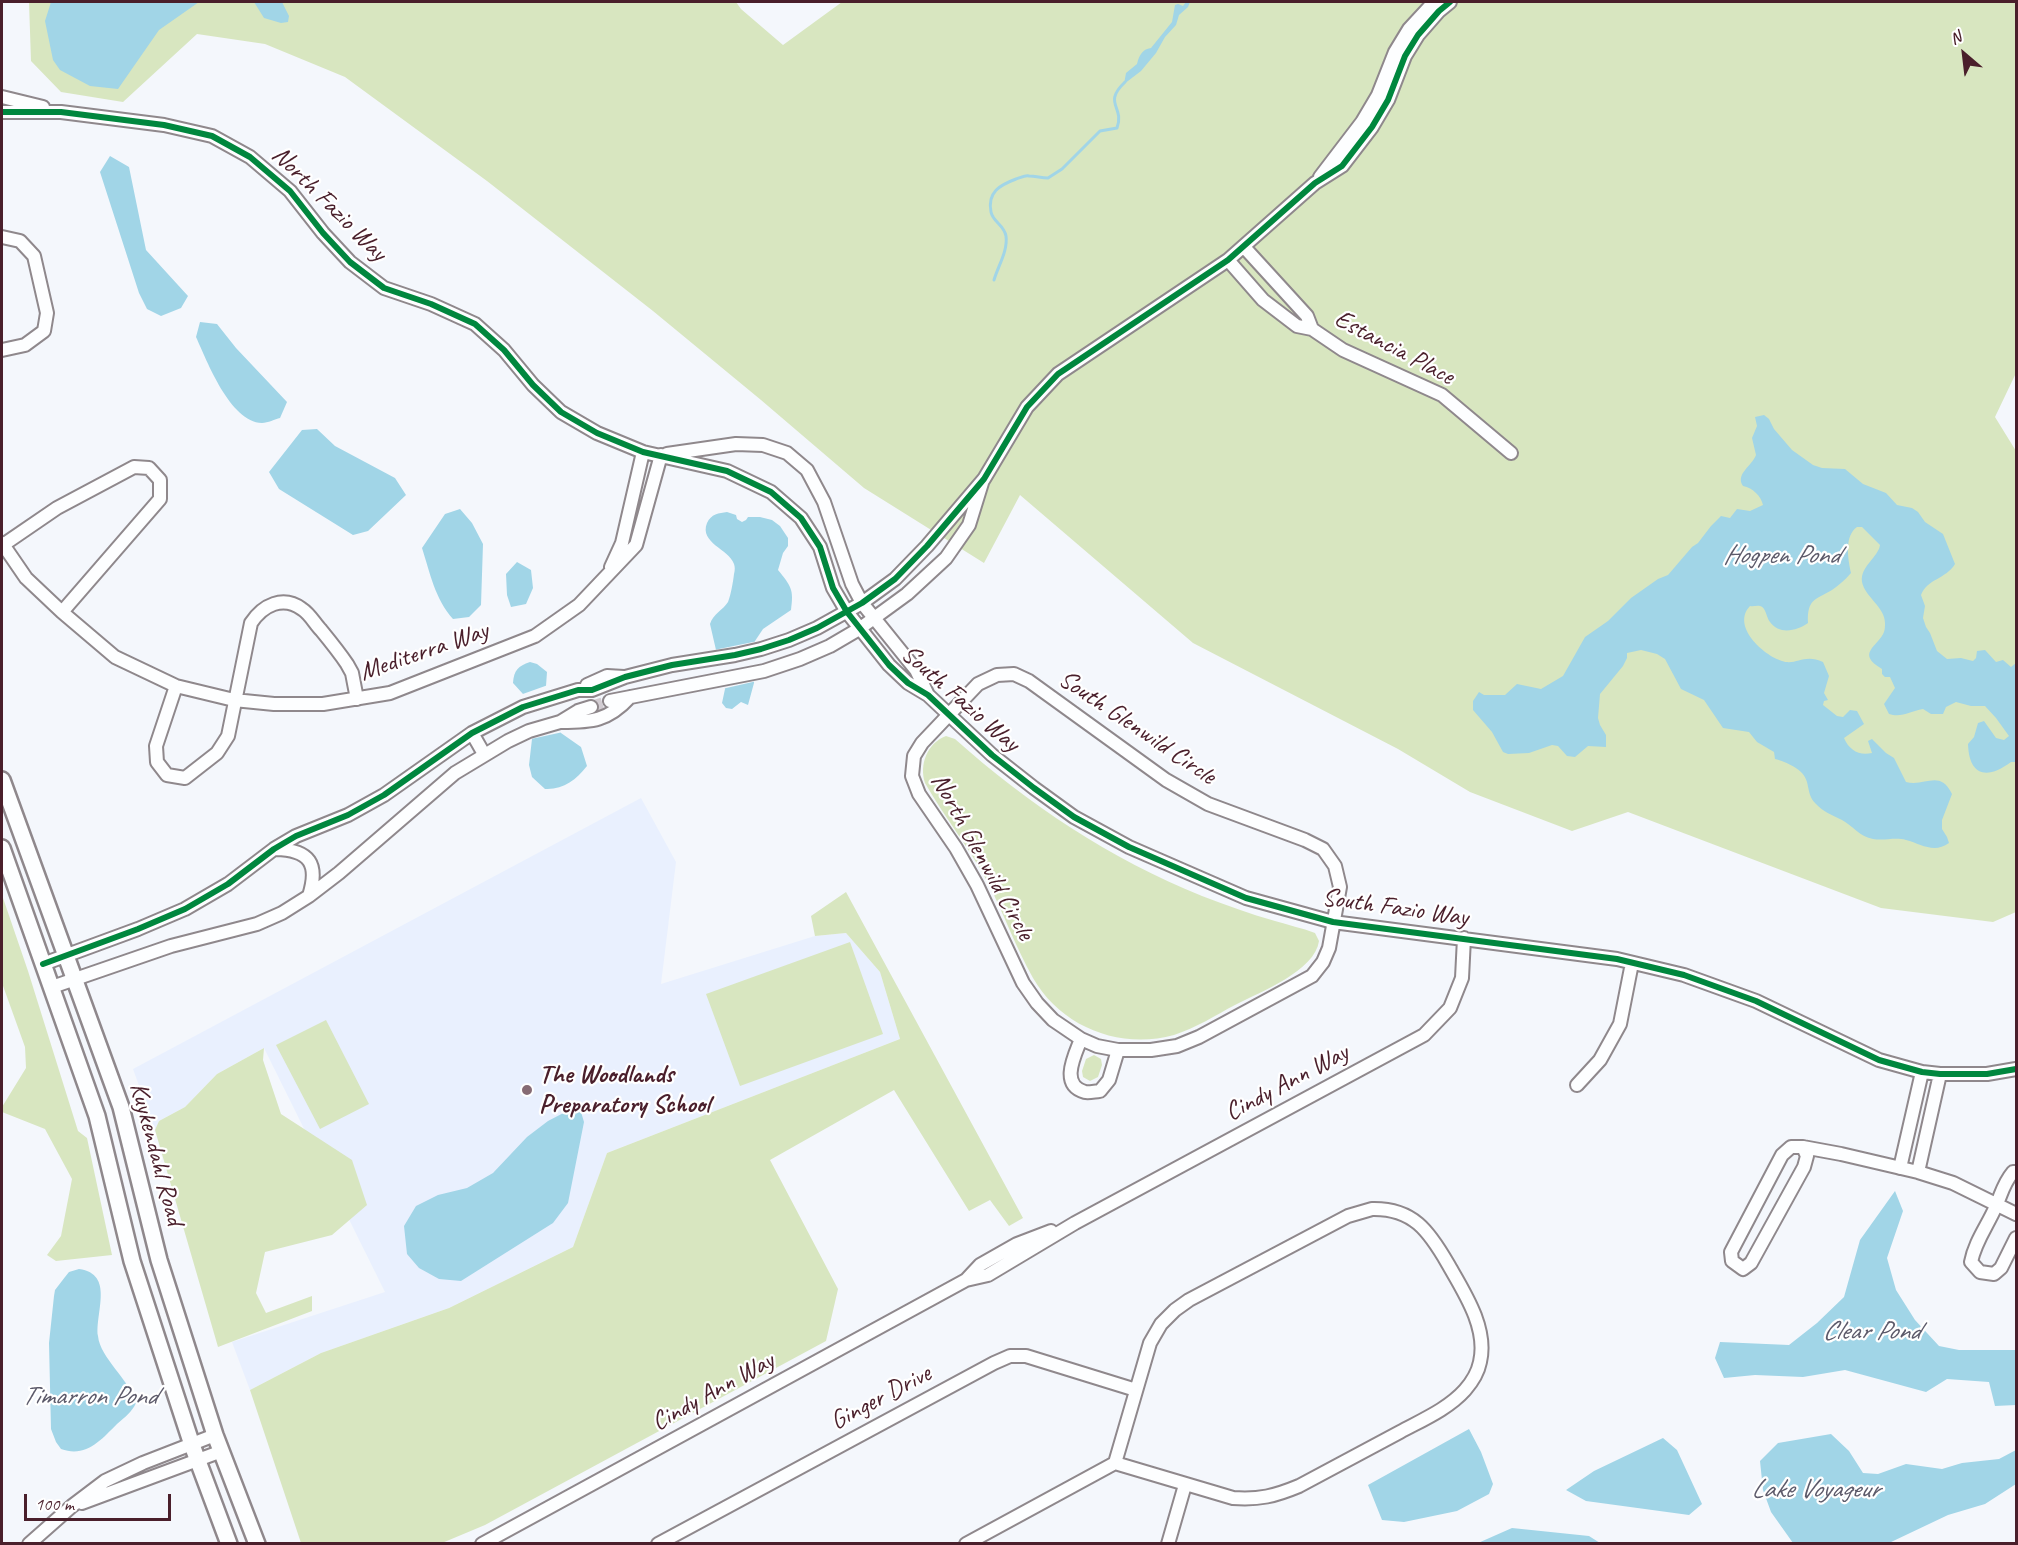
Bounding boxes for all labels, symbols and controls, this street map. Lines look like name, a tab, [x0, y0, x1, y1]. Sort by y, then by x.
north arrow	[1934, 24, 1994, 84]
text: N	[1946, 27, 1965, 49]
street label: North Fazio Way	[265, 140, 393, 268]
street label: Estancia Place	[1329, 303, 1459, 393]
water label: Hogpen Pond	[1723, 540, 1839, 572]
street label: Mediterra Way	[356, 615, 492, 689]
street label: South Fazio Way	[894, 639, 1026, 759]
street label: South Glenwild Circle	[1052, 664, 1222, 792]
street label: North Glenwild Circle	[923, 768, 1041, 946]
street label: South Fazio Way	[1320, 882, 1470, 934]
street label: Cindy Ann Way	[1220, 1038, 1354, 1128]
place label: The Woodlands Preparatory School	[539, 1059, 710, 1120]
street label: Kuykendahl Road	[122, 1079, 190, 1229]
marker: The Woodlands Preparatory School	[520, 1083, 534, 1097]
water label: Clear Pond	[1822, 1316, 1920, 1348]
street label: Cindy Ann Way	[646, 1346, 780, 1438]
street label: Ginger Drive	[825, 1359, 937, 1437]
water label: Timarron Pond	[21, 1381, 157, 1413]
water label: Lake Voyageur	[1751, 1474, 1879, 1506]
scale bar	[27, 1482, 174, 1520]
text: 100 m	[35, 1493, 74, 1515]

